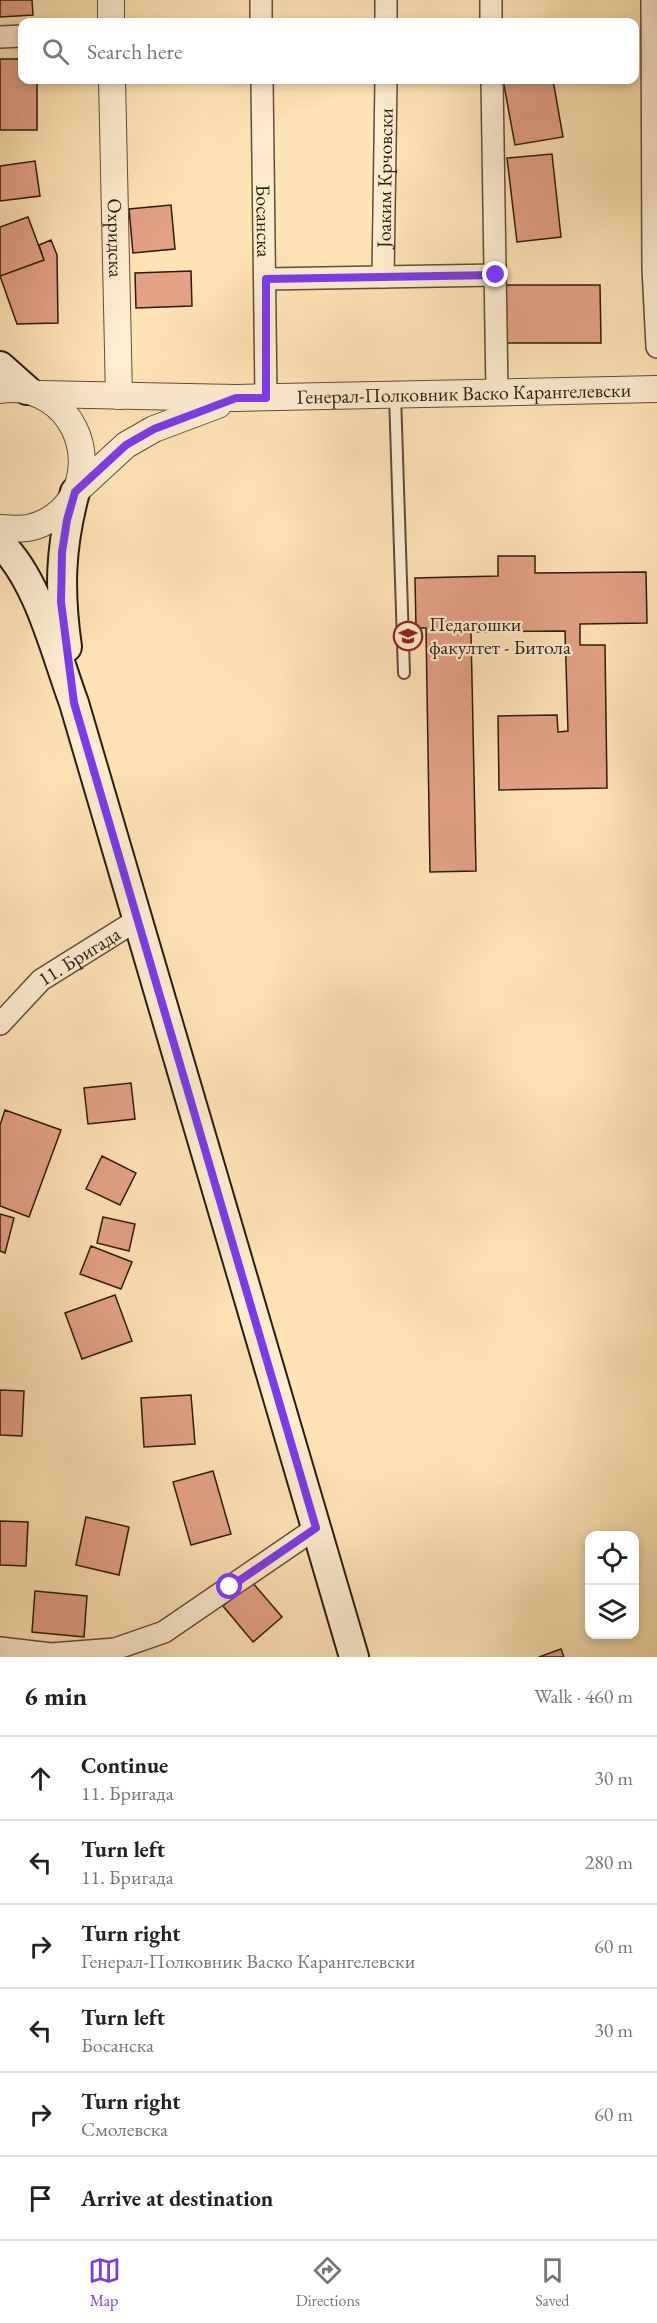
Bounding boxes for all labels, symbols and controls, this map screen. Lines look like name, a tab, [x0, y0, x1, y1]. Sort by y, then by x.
search box	[18, 18, 639, 84]
icon: search	[39, 35, 72, 68]
text: Search here	[87, 37, 182, 66]
street label: Јоаким Крчовски	[370, 107, 399, 250]
street label: Босанска	[250, 184, 277, 258]
street label: Охридска	[102, 198, 129, 278]
route end	[482, 261, 508, 287]
street label: Генерал-Полковник Васко Карангелевски	[296, 377, 632, 410]
place label: Педагошки факултет - Битола	[429, 611, 571, 660]
school or university icon: Педагошки факултет - Битола	[392, 620, 424, 652]
street label: 11. Бригада	[33, 921, 125, 992]
map controls	[585, 1531, 639, 1639]
button: locate	[585, 1531, 639, 1585]
route start	[216, 1573, 242, 1599]
button: layers	[585, 1585, 639, 1639]
text: 6 min	[24, 1679, 87, 1713]
text: Walk · 460 m	[534, 1683, 633, 1709]
text: Continue	[81, 1751, 168, 1780]
icon: ahead	[24, 1762, 57, 1795]
text: 30 m	[594, 1765, 633, 1791]
text: 11. Бригада	[81, 1780, 174, 1806]
text: Turn left	[81, 1835, 165, 1864]
icon: left	[24, 1846, 57, 1879]
text: 280 m	[585, 1849, 633, 1875]
text: 11. Бригада	[81, 1864, 174, 1890]
text: Turn right	[81, 1919, 180, 1948]
icon: right	[24, 1930, 57, 1963]
text: 60 m	[594, 1933, 633, 1959]
text: Генерал-Полковник Васко Карангелевски	[81, 1948, 415, 1974]
text: Turn left	[81, 2003, 165, 2032]
icon: left	[24, 2014, 57, 2047]
text: 30 m	[594, 2017, 633, 2043]
text: Босанска	[81, 2032, 154, 2058]
text: Turn right	[81, 2087, 180, 2116]
icon: right	[24, 2098, 57, 2131]
text: 60 m	[594, 2101, 633, 2127]
text: Смолевска	[81, 2116, 168, 2142]
icon: arrive	[24, 2182, 57, 2215]
text: Arrive at destination	[81, 2184, 273, 2213]
tab: Map	[88, 2254, 121, 2311]
tab: Directions	[296, 2254, 360, 2311]
tab: Saved	[535, 2254, 569, 2311]

